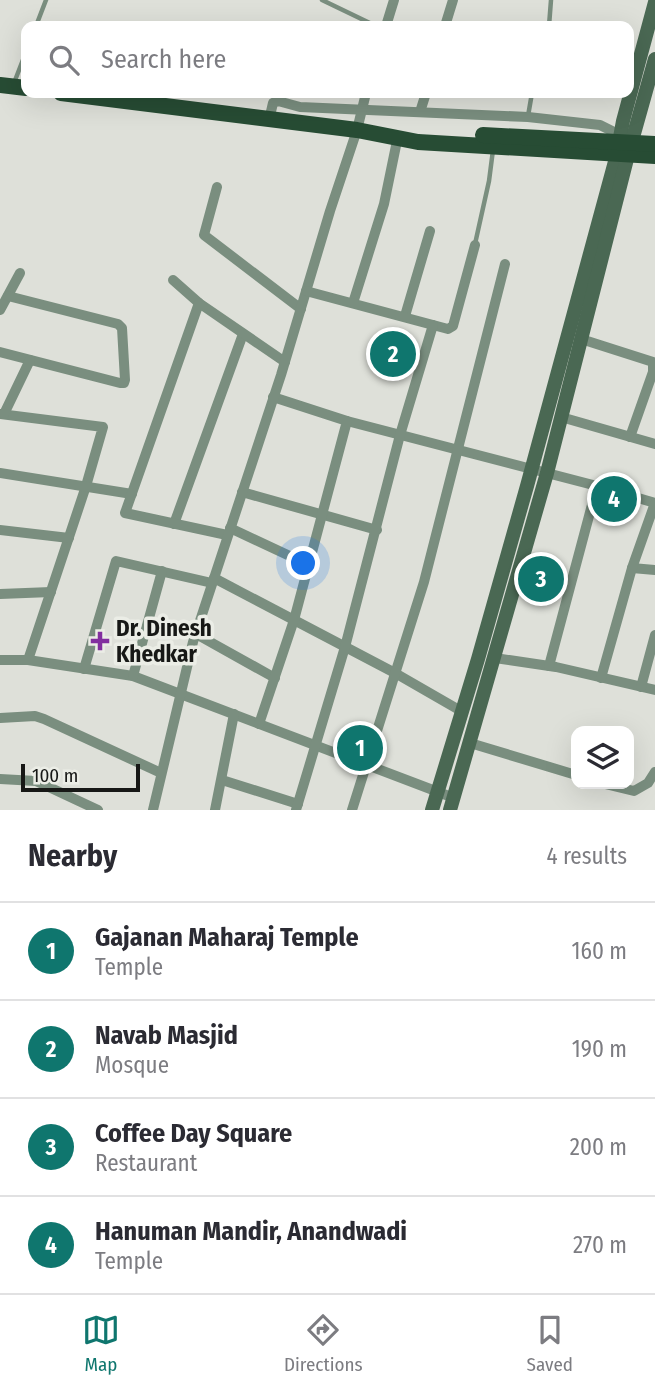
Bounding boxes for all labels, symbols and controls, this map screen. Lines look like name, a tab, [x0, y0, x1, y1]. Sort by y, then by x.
search box	[21, 21, 634, 98]
icon: search	[45, 41, 83, 79]
text: Search here	[101, 44, 226, 75]
pin: 2	[370, 328, 416, 380]
pin: 4	[591, 473, 637, 525]
your location	[286, 546, 320, 580]
pin: 3	[518, 553, 564, 605]
place label: Dr. Dinesh Khedkar	[116, 614, 212, 668]
marker: Dr. Dinesh Khedkar	[90, 631, 110, 651]
pin: 1	[337, 722, 383, 774]
map controls	[571, 726, 634, 789]
button: layers	[571, 726, 634, 789]
scale bar	[21, 761, 140, 793]
text: 100 m	[32, 764, 78, 787]
text: Nearby	[28, 838, 117, 874]
text: 4 results	[546, 842, 627, 870]
text: Gajanan Maharaj Temple	[95, 922, 359, 953]
text: 1	[46, 937, 56, 965]
text: 160 m	[572, 937, 627, 965]
text: Temple	[95, 953, 163, 981]
text: Navab Masjid	[95, 1020, 238, 1051]
text: 2	[46, 1035, 56, 1063]
text: 190 m	[572, 1035, 627, 1063]
text: Mosque	[95, 1051, 169, 1079]
text: Coffee Day Square	[95, 1118, 292, 1149]
text: 3	[46, 1133, 56, 1161]
text: 200 m	[570, 1133, 627, 1161]
text: Restaurant	[95, 1149, 197, 1177]
text: Hanuman Mandir, Anandwadi	[95, 1216, 407, 1247]
text: 4	[45, 1231, 57, 1259]
text: 270 m	[573, 1231, 627, 1259]
text: Temple	[95, 1247, 163, 1275]
tab: Map	[82, 1311, 120, 1376]
tab: Directions	[284, 1311, 363, 1376]
tab: Saved	[527, 1311, 573, 1376]

